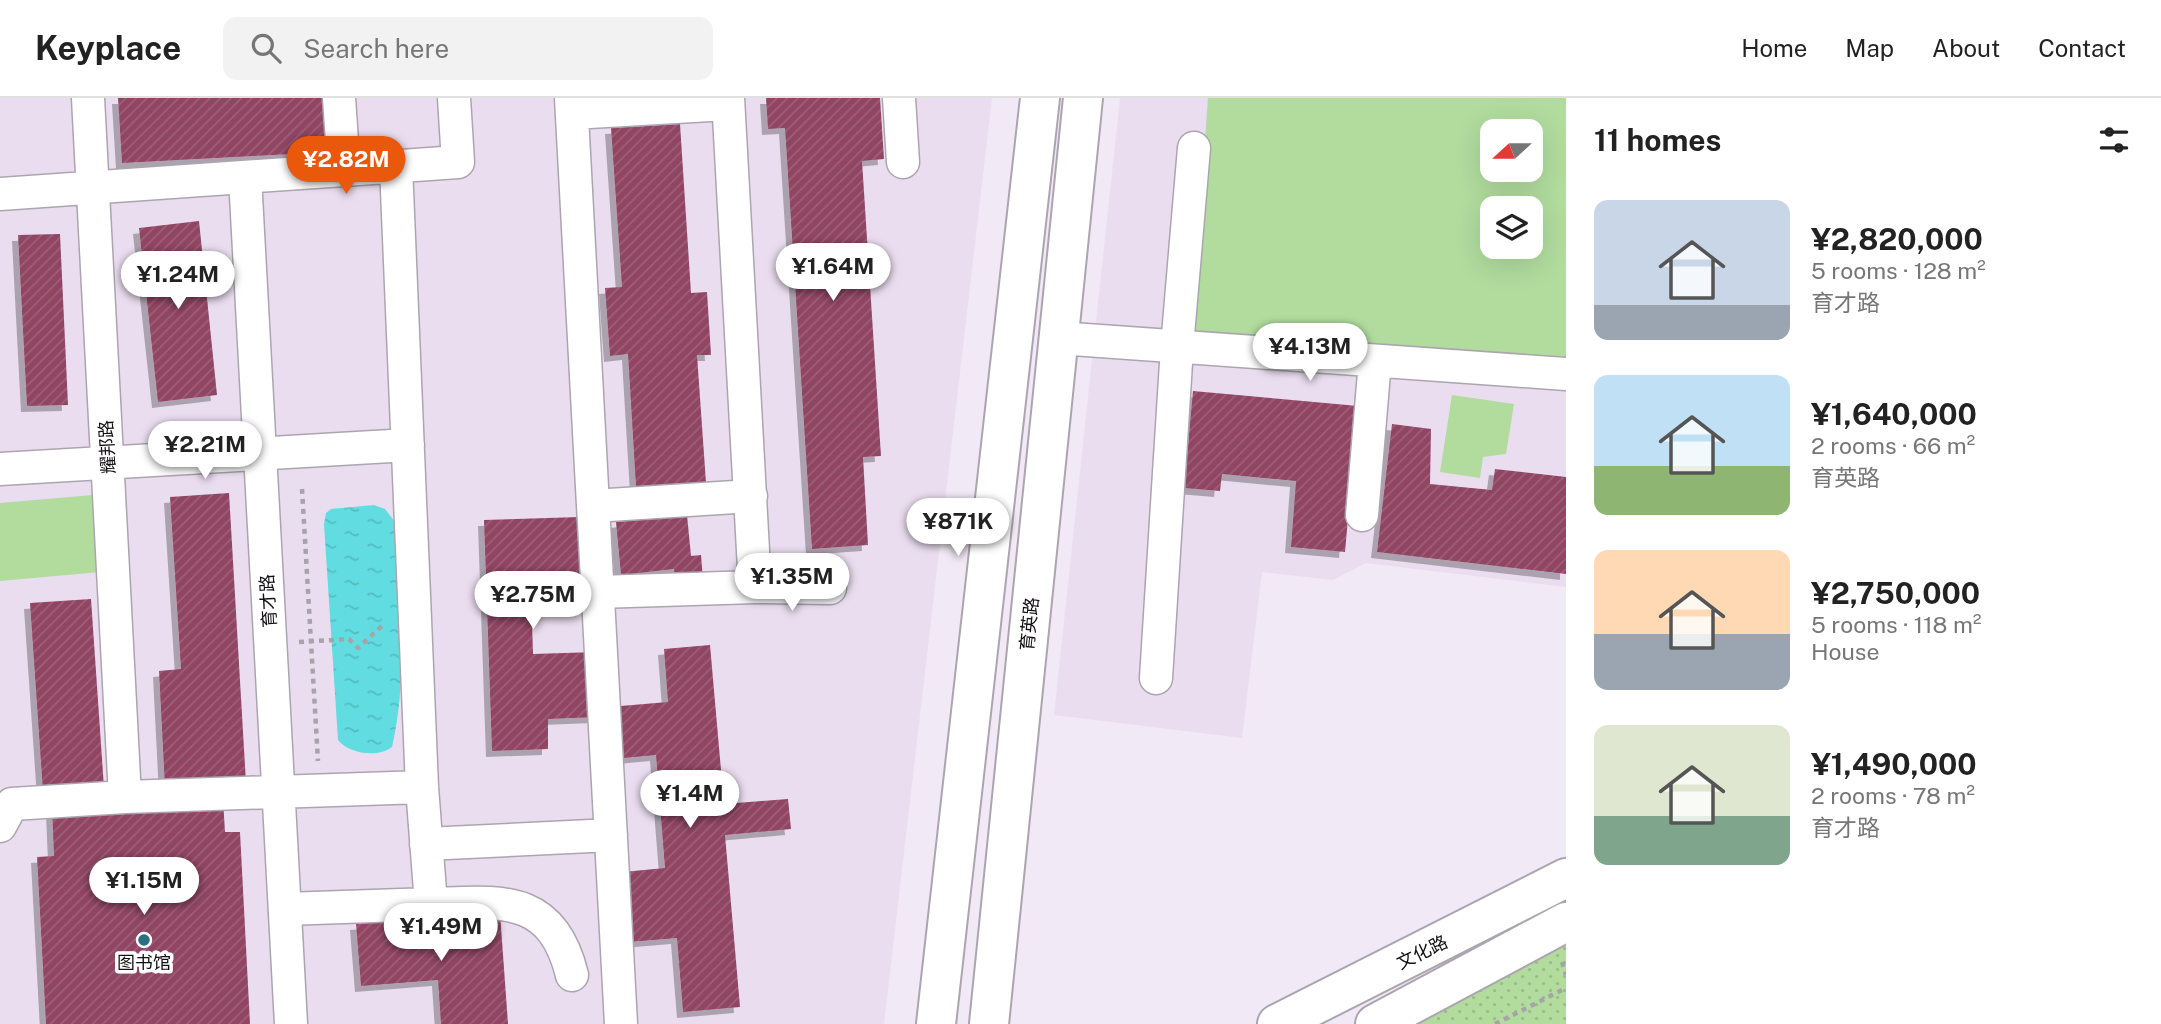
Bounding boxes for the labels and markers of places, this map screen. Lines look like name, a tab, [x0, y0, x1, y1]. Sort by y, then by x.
pin: ¥2.82M	[289, 136, 403, 196]
pin: ¥1.64M	[776, 244, 890, 303]
pin: ¥1.24M	[121, 252, 235, 311]
pin: ¥4.13M	[1253, 324, 1367, 383]
pin: ¥2.21M	[148, 422, 262, 481]
pin: ¥871K	[909, 498, 1007, 558]
pin: ¥1.35M	[735, 554, 849, 613]
pin: ¥2.75M	[476, 572, 590, 631]
pin: ¥1.4M	[641, 770, 739, 830]
pin: ¥1.15M	[87, 858, 201, 917]
pin: ¥1.49M	[384, 904, 498, 963]
marker: 图书馆	[136, 932, 152, 948]
place label: 图书馆	[117, 952, 171, 973]

